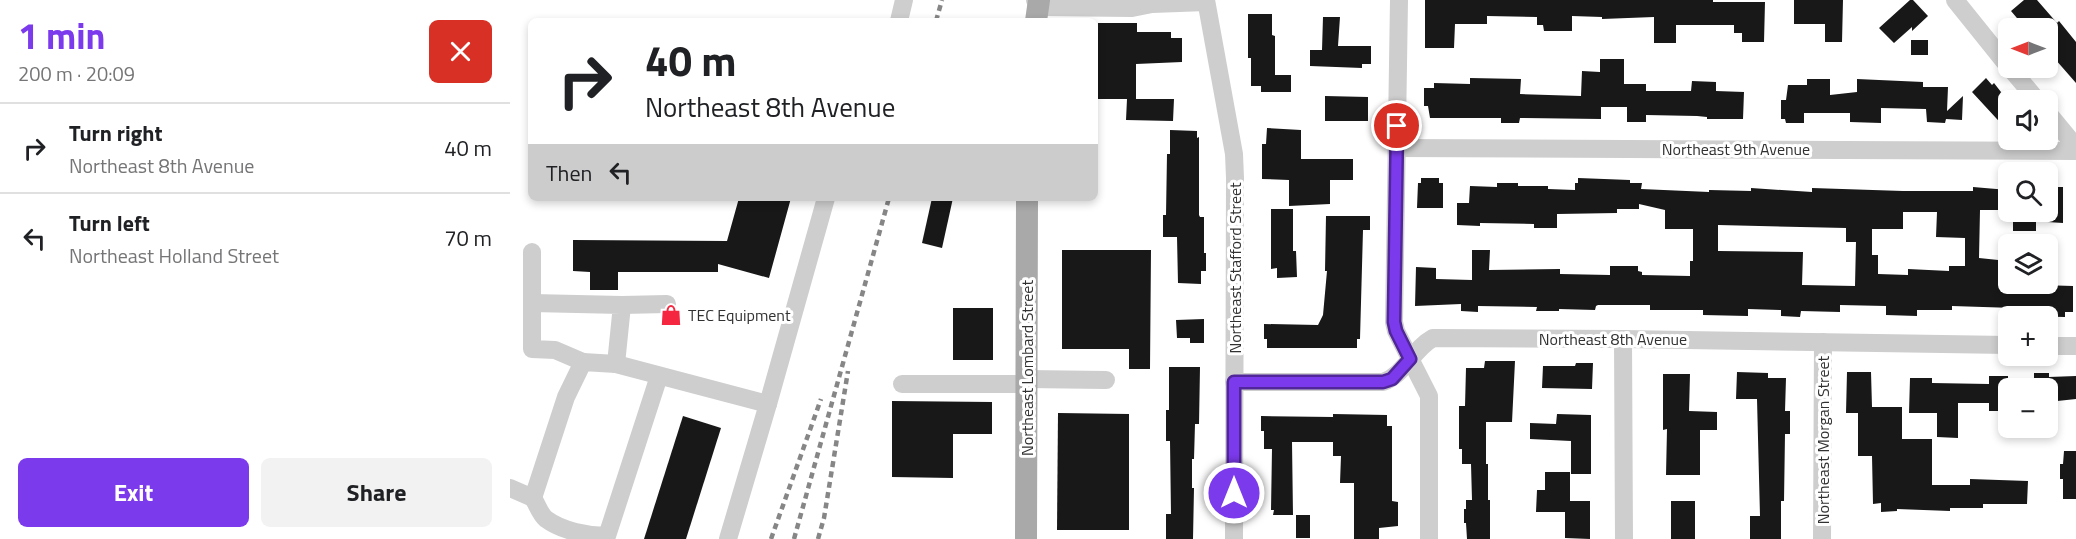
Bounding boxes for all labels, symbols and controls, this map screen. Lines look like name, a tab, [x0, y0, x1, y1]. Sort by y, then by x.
text: 1 min	[18, 8, 105, 63]
north arrow	[1998, 18, 2058, 78]
map controls	[1998, 18, 2058, 438]
button: close	[429, 20, 492, 83]
text: 40 m	[645, 28, 737, 92]
icon: right	[546, 42, 624, 120]
text: 200 m · 20:09	[18, 58, 135, 89]
text: Northeast 8th Avenue	[645, 86, 895, 127]
button: sound	[1998, 90, 2058, 150]
pin	[1371, 100, 1422, 151]
icon: arrive	[1380, 109, 1413, 142]
text: Turn right	[69, 116, 163, 150]
text: 40 m	[444, 131, 492, 165]
icon: right	[18, 132, 51, 165]
street label: Northeast 9th Avenue	[1662, 137, 1810, 161]
text: Northeast 8th Avenue	[69, 150, 254, 181]
text: Then	[546, 156, 592, 190]
icon: left	[604, 156, 637, 189]
button: search	[1998, 162, 2058, 222]
street label: Northeast Stafford Street	[1223, 182, 1247, 354]
text: Turn left	[69, 206, 150, 240]
text: 70 m	[444, 221, 492, 255]
icon: left	[18, 222, 51, 255]
button: layers	[1998, 234, 2058, 294]
text: Northeast Holland Street	[69, 240, 279, 271]
street label: Northeast Lombard Street	[1015, 280, 1039, 456]
shop icon: TEC Equipment	[659, 303, 683, 327]
place label: TEC Equipment	[688, 303, 791, 327]
button: +	[1998, 306, 2058, 366]
street label: Northeast 8th Avenue	[1539, 327, 1687, 351]
street label: Northeast Morgan Street	[1811, 355, 1835, 524]
button: −	[1998, 378, 2058, 438]
button: Exit	[18, 458, 249, 527]
button: Share	[261, 458, 492, 527]
position arrow	[1202, 461, 1266, 525]

